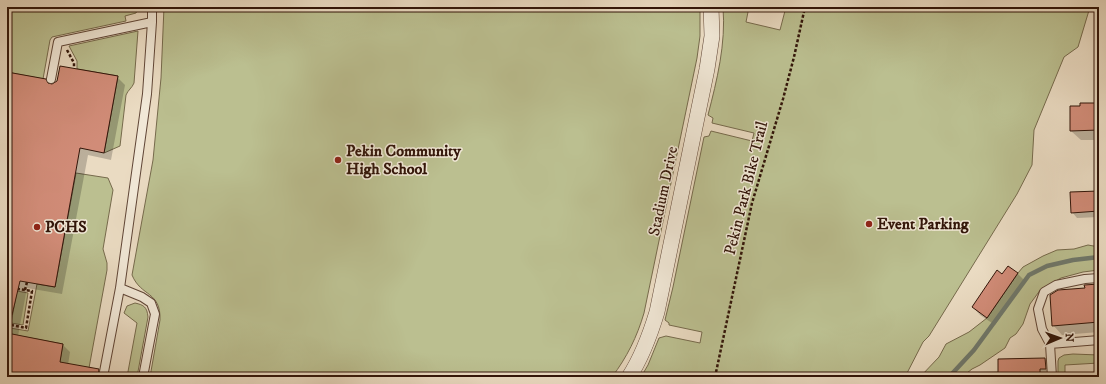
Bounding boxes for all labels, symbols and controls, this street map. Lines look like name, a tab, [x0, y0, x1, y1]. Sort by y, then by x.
street label: Pekin Park Bike Trail	[720, 119, 772, 257]
place label: Pekin Community High School	[346, 141, 461, 179]
street label: Stadium Drive	[644, 144, 682, 238]
marker: Pekin Community High School	[333, 155, 343, 165]
place label: Event Parking	[877, 214, 970, 234]
place label: PCHS	[45, 217, 87, 237]
marker: Event Parking	[864, 219, 874, 229]
marker: PCHS	[32, 222, 42, 232]
north arrow	[1040, 318, 1080, 358]
text: N	[1062, 333, 1076, 342]

